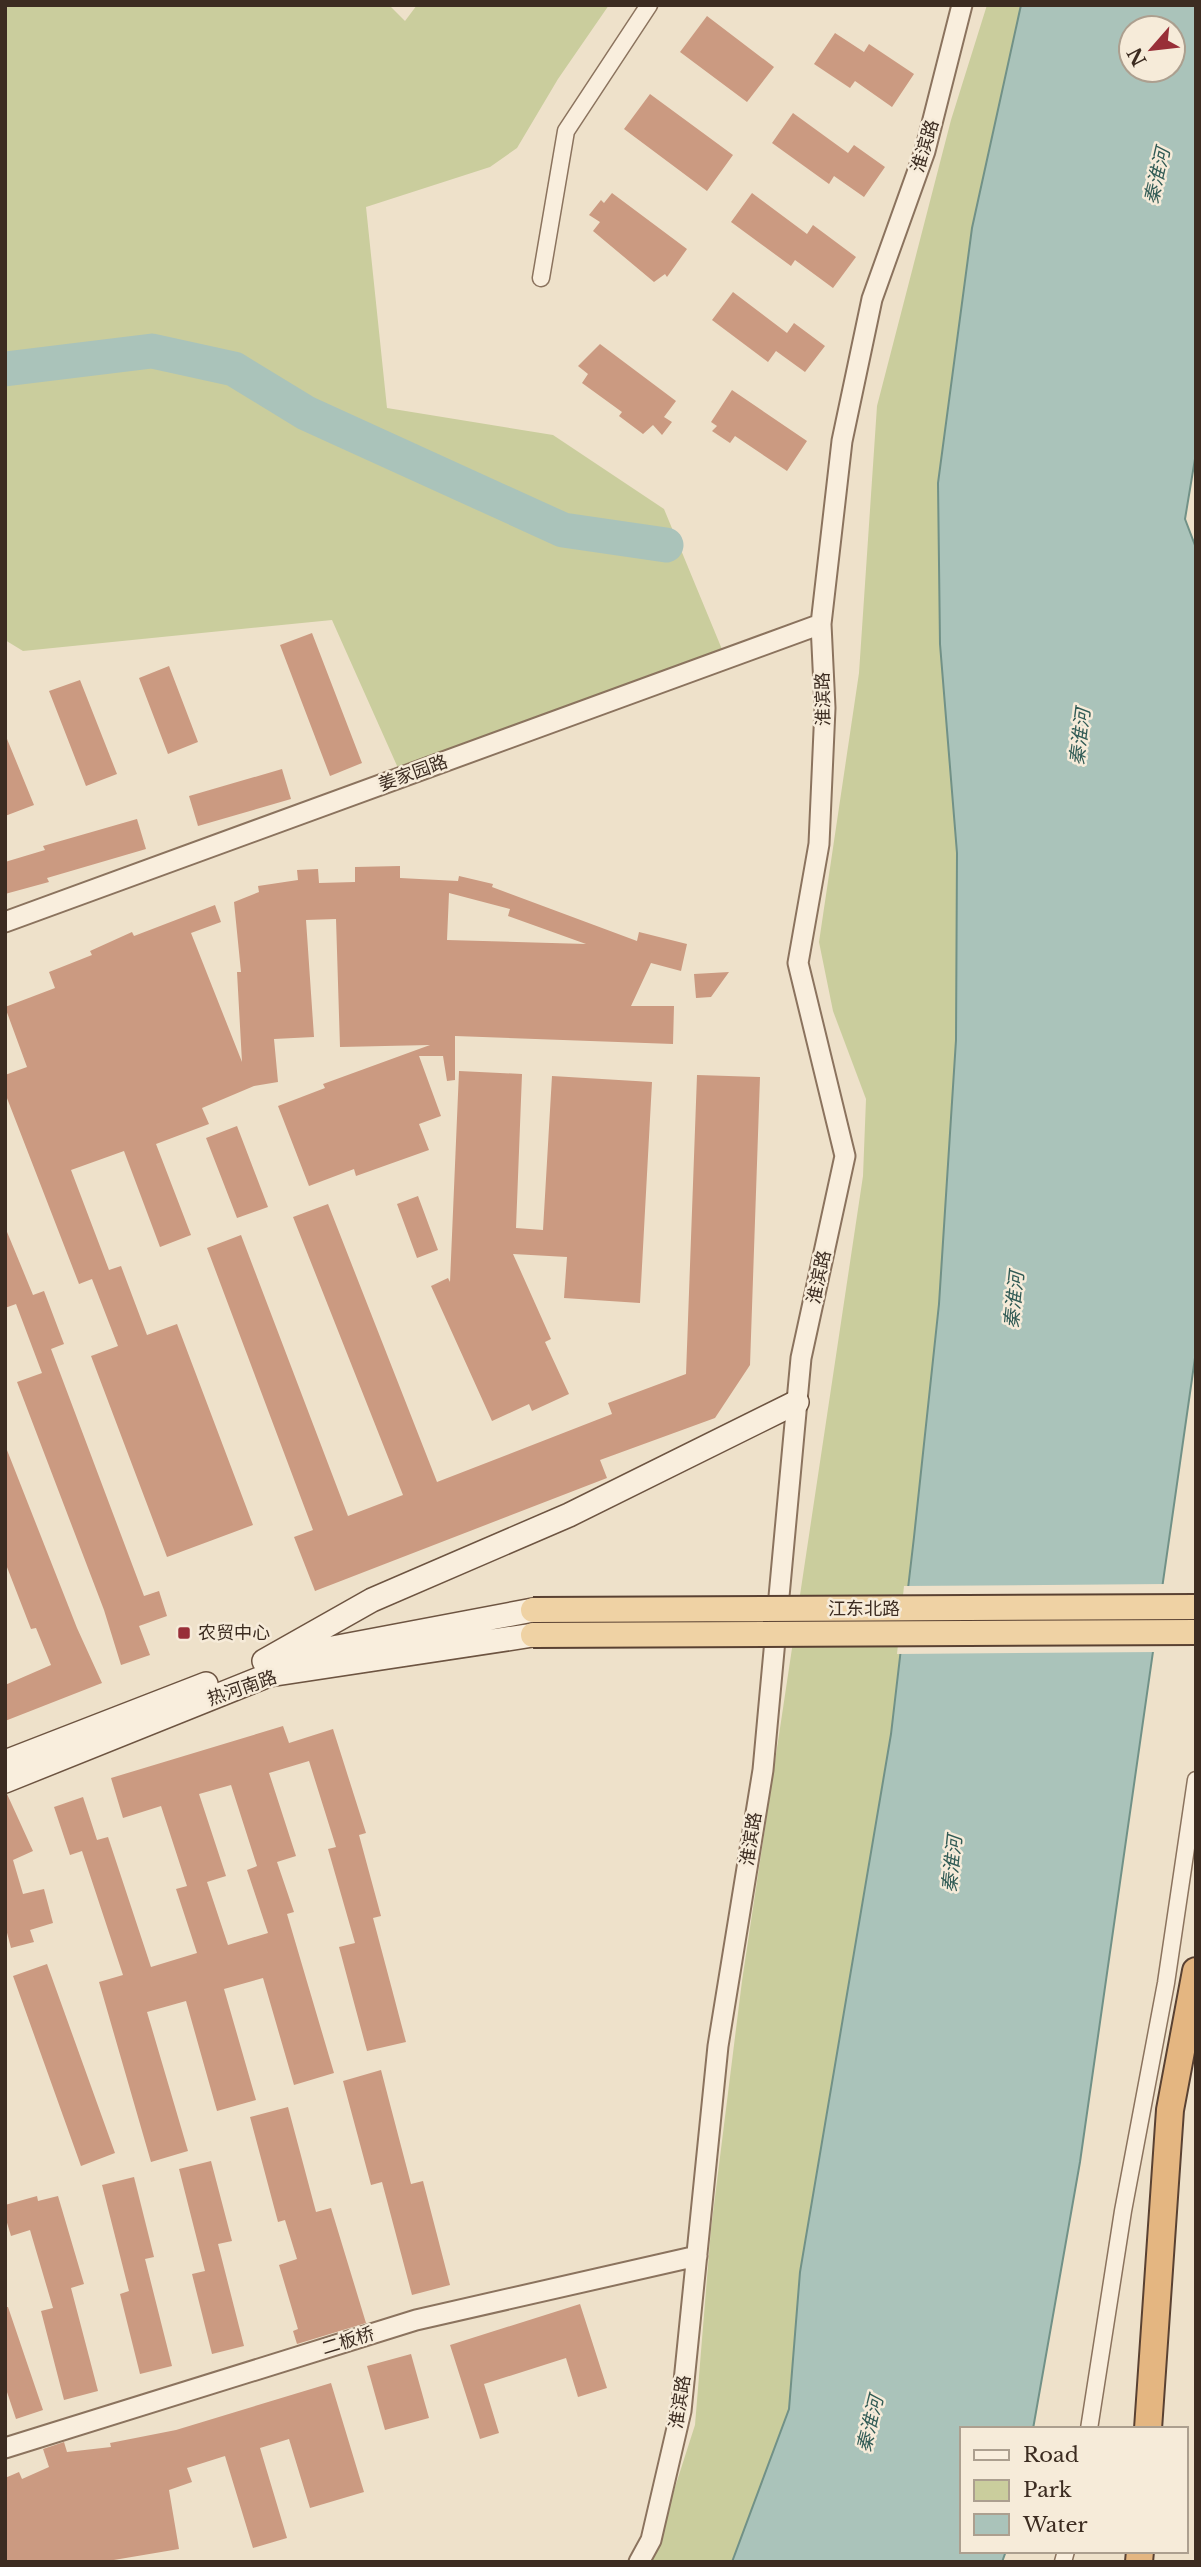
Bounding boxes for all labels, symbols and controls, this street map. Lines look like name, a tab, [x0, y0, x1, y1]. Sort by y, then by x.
north arrow	[1117, 14, 1187, 84]
text: N	[1123, 43, 1152, 70]
street label: 淮滨路	[907, 117, 943, 175]
water label: 秦淮河	[1139, 142, 1176, 206]
street label: 淮滨路	[812, 672, 834, 726]
water label: 秦淮河	[1065, 703, 1095, 767]
street label: 姜家园路	[375, 750, 451, 796]
street label: 淮滨路	[803, 1248, 835, 1306]
water label: 秦淮河	[1000, 1266, 1029, 1330]
street label: 江东北路	[828, 1598, 900, 1620]
place label: 农贸中心	[198, 1622, 270, 1644]
marker: 农贸中心	[176, 1625, 192, 1641]
street label: 热河南路	[204, 1666, 280, 1710]
street label: 淮滨路	[736, 1811, 766, 1867]
water label: 秦淮河	[938, 1830, 967, 1894]
street label: 二板桥	[319, 2323, 377, 2359]
street label: 淮滨路	[665, 2374, 695, 2430]
water label: 秦淮河	[852, 2390, 889, 2454]
legend	[960, 2427, 1187, 2553]
text: Road	[1023, 2442, 1079, 2468]
text: Park	[1023, 2477, 1072, 2503]
text: Water	[1022, 2512, 1087, 2538]

